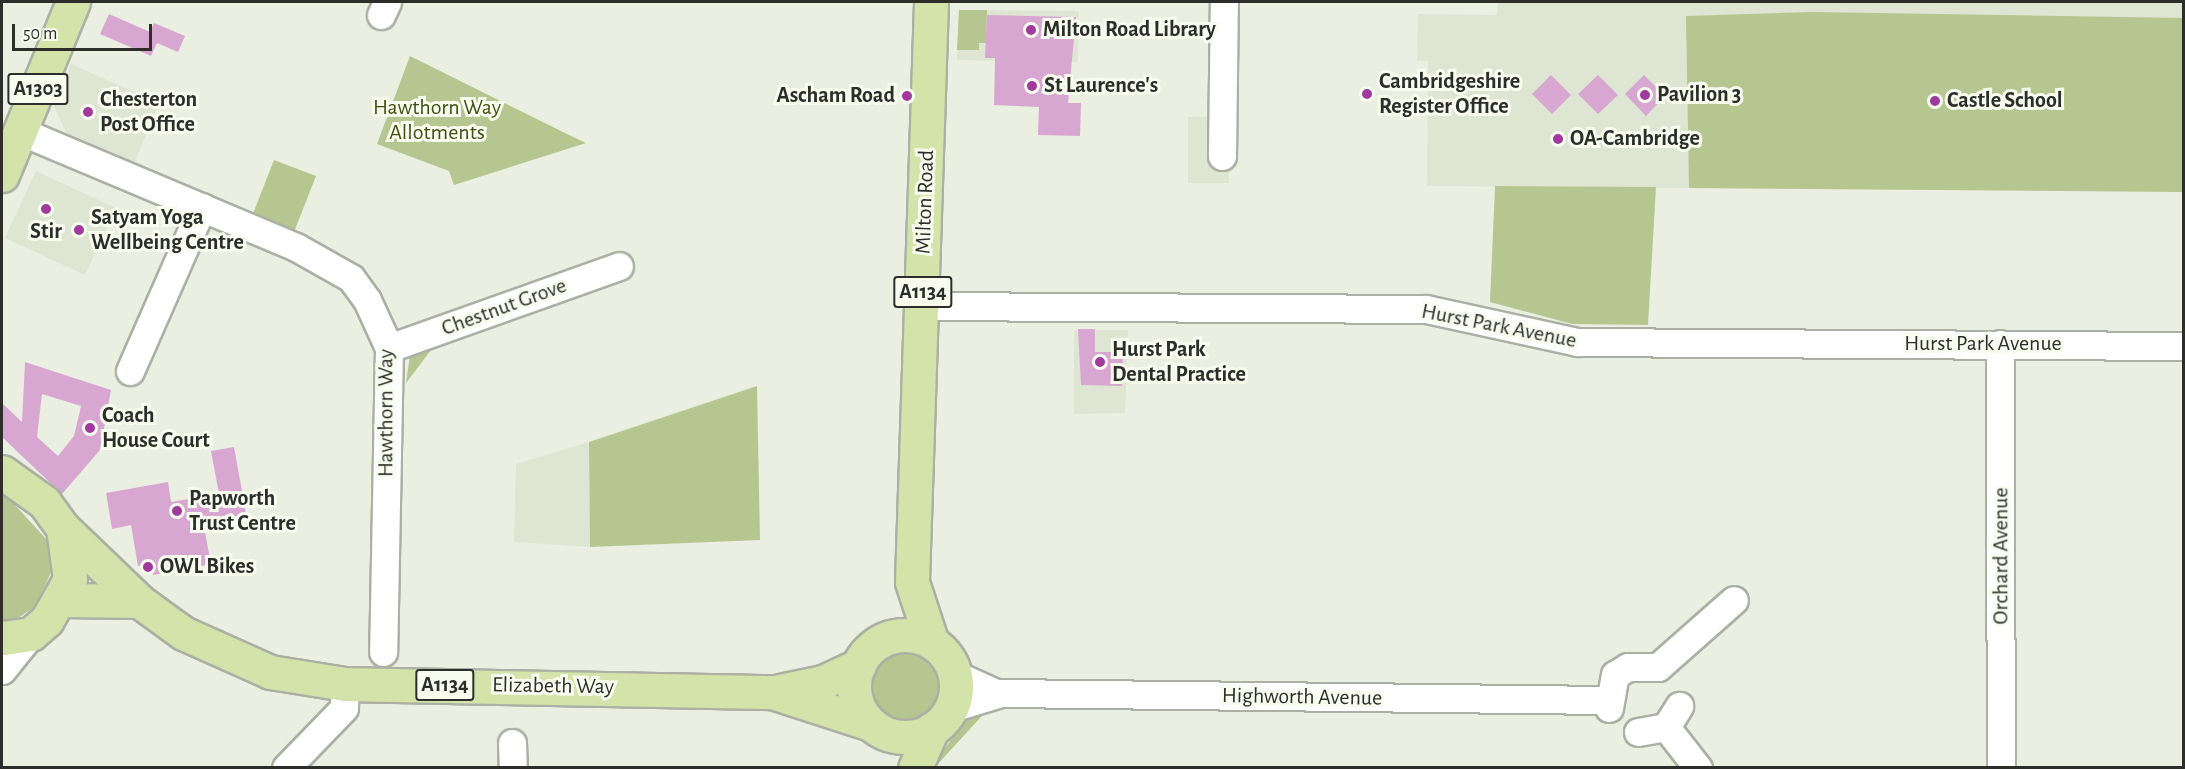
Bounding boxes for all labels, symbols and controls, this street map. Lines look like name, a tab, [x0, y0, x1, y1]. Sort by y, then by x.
scale bar	[15, 12, 154, 50]
place label: Milton Road Library	[1043, 17, 1216, 43]
marker: Milton Road Library	[1024, 23, 1038, 37]
text: 50 m	[23, 25, 57, 43]
place label: Cambridgeshire Register Office	[1379, 68, 1520, 119]
road number: A1303	[6, 71, 70, 107]
place label: St Laurence's	[1044, 73, 1158, 99]
marker: St Laurence's	[1025, 79, 1039, 93]
place label: Pavilion 3	[1657, 82, 1741, 108]
place label: Ascham Road	[776, 83, 895, 109]
place label: Chesterton Post Office	[100, 86, 197, 138]
marker: Cambridgeshire Register Office	[1360, 87, 1374, 101]
marker: Pavilion 3	[1638, 88, 1652, 102]
place label: Castle School	[1947, 88, 2063, 114]
marker: Ascham Road	[900, 89, 914, 103]
park label: Hawthorn Way Allotments	[373, 94, 501, 146]
marker: Castle School	[1928, 94, 1942, 108]
marker: Chesterton Post Office	[81, 105, 95, 119]
place label: OA-Cambridge	[1570, 126, 1700, 152]
marker: OA-Cambridge	[1551, 132, 1565, 146]
street label: Milton Road	[910, 149, 940, 255]
marker: Stir	[39, 202, 53, 216]
place label: Satyam Yoga Wellbeing Centre	[91, 204, 244, 255]
place label: Stir	[30, 219, 62, 245]
marker: Satyam Yoga Wellbeing Centre	[72, 223, 86, 237]
street label: Chestnut Grove	[438, 272, 570, 342]
road number: A1134	[893, 274, 953, 310]
street label: Hurst Park Avenue	[1419, 298, 1579, 354]
street label: Hurst Park Avenue	[1904, 331, 2062, 357]
place label: Hurst Park Dental Practice	[1112, 336, 1246, 388]
street label: Hawthorn Way	[373, 349, 399, 477]
marker: Hurst Park Dental Practice	[1093, 355, 1107, 369]
place label: Coach House Court	[102, 402, 210, 454]
marker: Coach House Court	[83, 421, 97, 435]
place label: Papworth Trust Centre	[189, 485, 296, 536]
street label: Orchard Avenue	[1988, 487, 2014, 625]
marker: Papworth Trust Centre	[170, 504, 184, 518]
place label: OWL Bikes	[160, 554, 254, 580]
marker: OWL Bikes	[141, 560, 155, 574]
road number: A1134	[415, 667, 475, 703]
street label: Elizabeth Way	[492, 672, 614, 700]
street label: Highworth Avenue	[1222, 682, 1382, 712]

